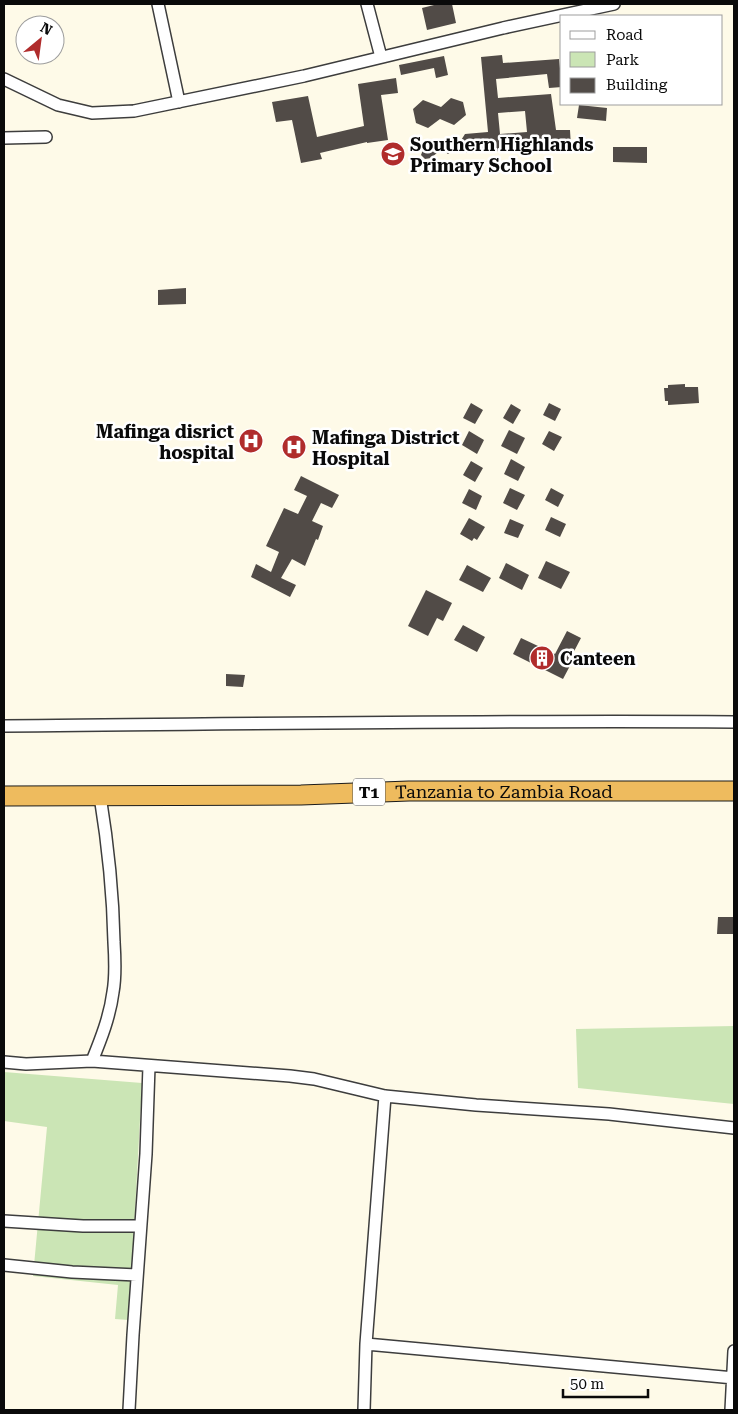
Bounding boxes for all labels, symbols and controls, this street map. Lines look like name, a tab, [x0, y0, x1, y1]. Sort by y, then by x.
north arrow	[15, 15, 65, 65]
legend	[560, 15, 723, 105]
text: N	[38, 19, 55, 38]
text: Road	[606, 26, 643, 44]
text: Park	[606, 51, 640, 69]
text: Building	[606, 76, 668, 94]
place label: Southern Highlands Primary School	[410, 134, 594, 176]
school or university icon: Southern Highlands Primary School	[380, 141, 406, 167]
place label: Mafinga disrict hospital	[96, 421, 234, 463]
place label: Mafinga District Hospital	[312, 427, 460, 469]
hospital icon: Mafinga disrict hospital	[238, 428, 264, 454]
hospital icon: Mafinga District Hospital	[281, 434, 307, 460]
building icon: Canteen	[529, 645, 555, 671]
place label: Canteen	[560, 648, 636, 669]
road number: T1	[353, 779, 385, 806]
street label: Tanzania to Zambia Road	[395, 781, 613, 802]
scale bar	[563, 1366, 648, 1398]
text: 50 m	[570, 1375, 605, 1393]

